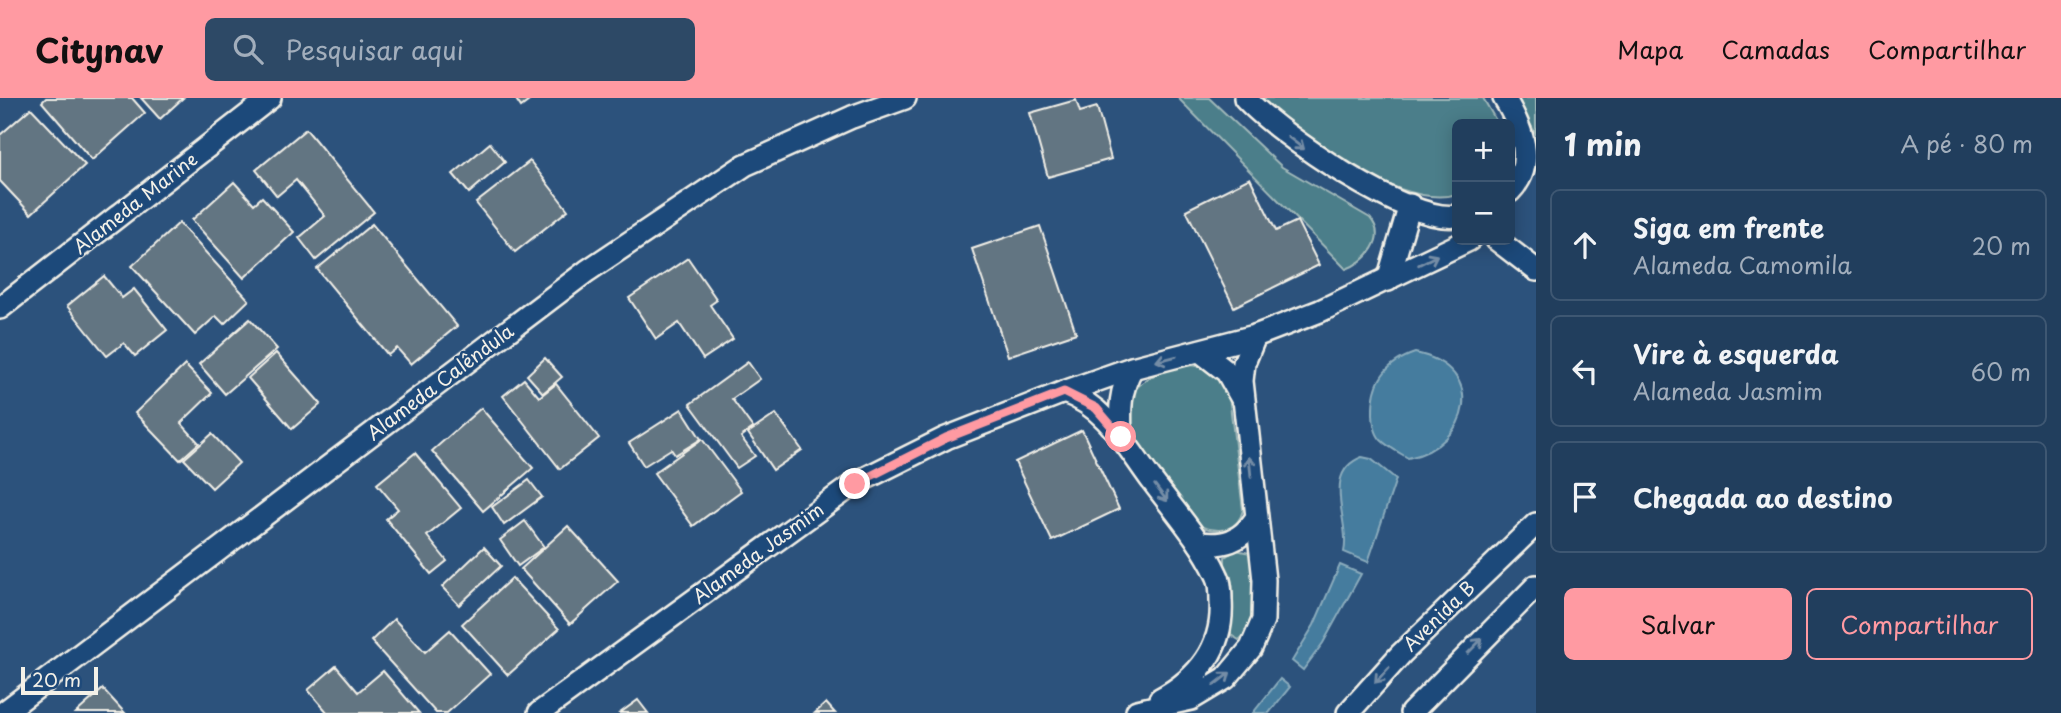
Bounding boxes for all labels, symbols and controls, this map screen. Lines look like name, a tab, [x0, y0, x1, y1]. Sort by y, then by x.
search box	[205, 18, 695, 81]
text: Citynav	[35, 24, 163, 74]
icon: search	[229, 30, 267, 68]
text: Pesquisar aqui	[285, 30, 464, 69]
text: Mapa	[1617, 31, 1683, 67]
text: Camadas	[1721, 31, 1830, 67]
text: Compartilhar	[1868, 31, 2026, 67]
map controls	[1452, 119, 1515, 245]
button: +	[1452, 119, 1515, 182]
text: 1 min	[1564, 121, 1642, 166]
text: A pé · 80 m	[1901, 126, 2033, 161]
one-way arrow	[1286, 136, 1305, 151]
street label: Alameda Marine	[66, 145, 203, 260]
button: −	[1452, 182, 1515, 245]
text: Siga em frente	[1633, 208, 1824, 247]
icon: ahead	[1566, 226, 1604, 264]
text: 20 m	[1972, 228, 2031, 263]
text: Alameda Camomila	[1633, 247, 1852, 282]
one-way arrow	[1418, 252, 1438, 266]
street label: Alameda Calêndula	[360, 316, 519, 446]
text: Vire à esquerda	[1633, 334, 1839, 373]
icon: left	[1566, 352, 1604, 390]
one-way arrow	[1155, 353, 1178, 366]
text: 60 m	[1971, 354, 2031, 389]
text: Alameda Jasmim	[1633, 373, 1823, 408]
route start	[1105, 421, 1136, 452]
one-way arrow	[1243, 456, 1256, 478]
route end	[839, 468, 870, 499]
icon: arrive	[1566, 478, 1604, 516]
text: Chegada ao destino	[1633, 478, 1892, 517]
one-way arrow	[1153, 483, 1168, 501]
street label: Alameda Jasmim	[686, 495, 829, 610]
street label: Avenida B	[1396, 574, 1481, 657]
button: Salvar	[1564, 588, 1792, 660]
button: Compartilhar	[1806, 588, 2033, 660]
one-way arrow	[1467, 638, 1484, 655]
scale bar	[21, 664, 98, 696]
text: 20 m	[32, 665, 81, 693]
one-way arrow	[1374, 666, 1390, 684]
one-way arrow	[1213, 671, 1231, 686]

